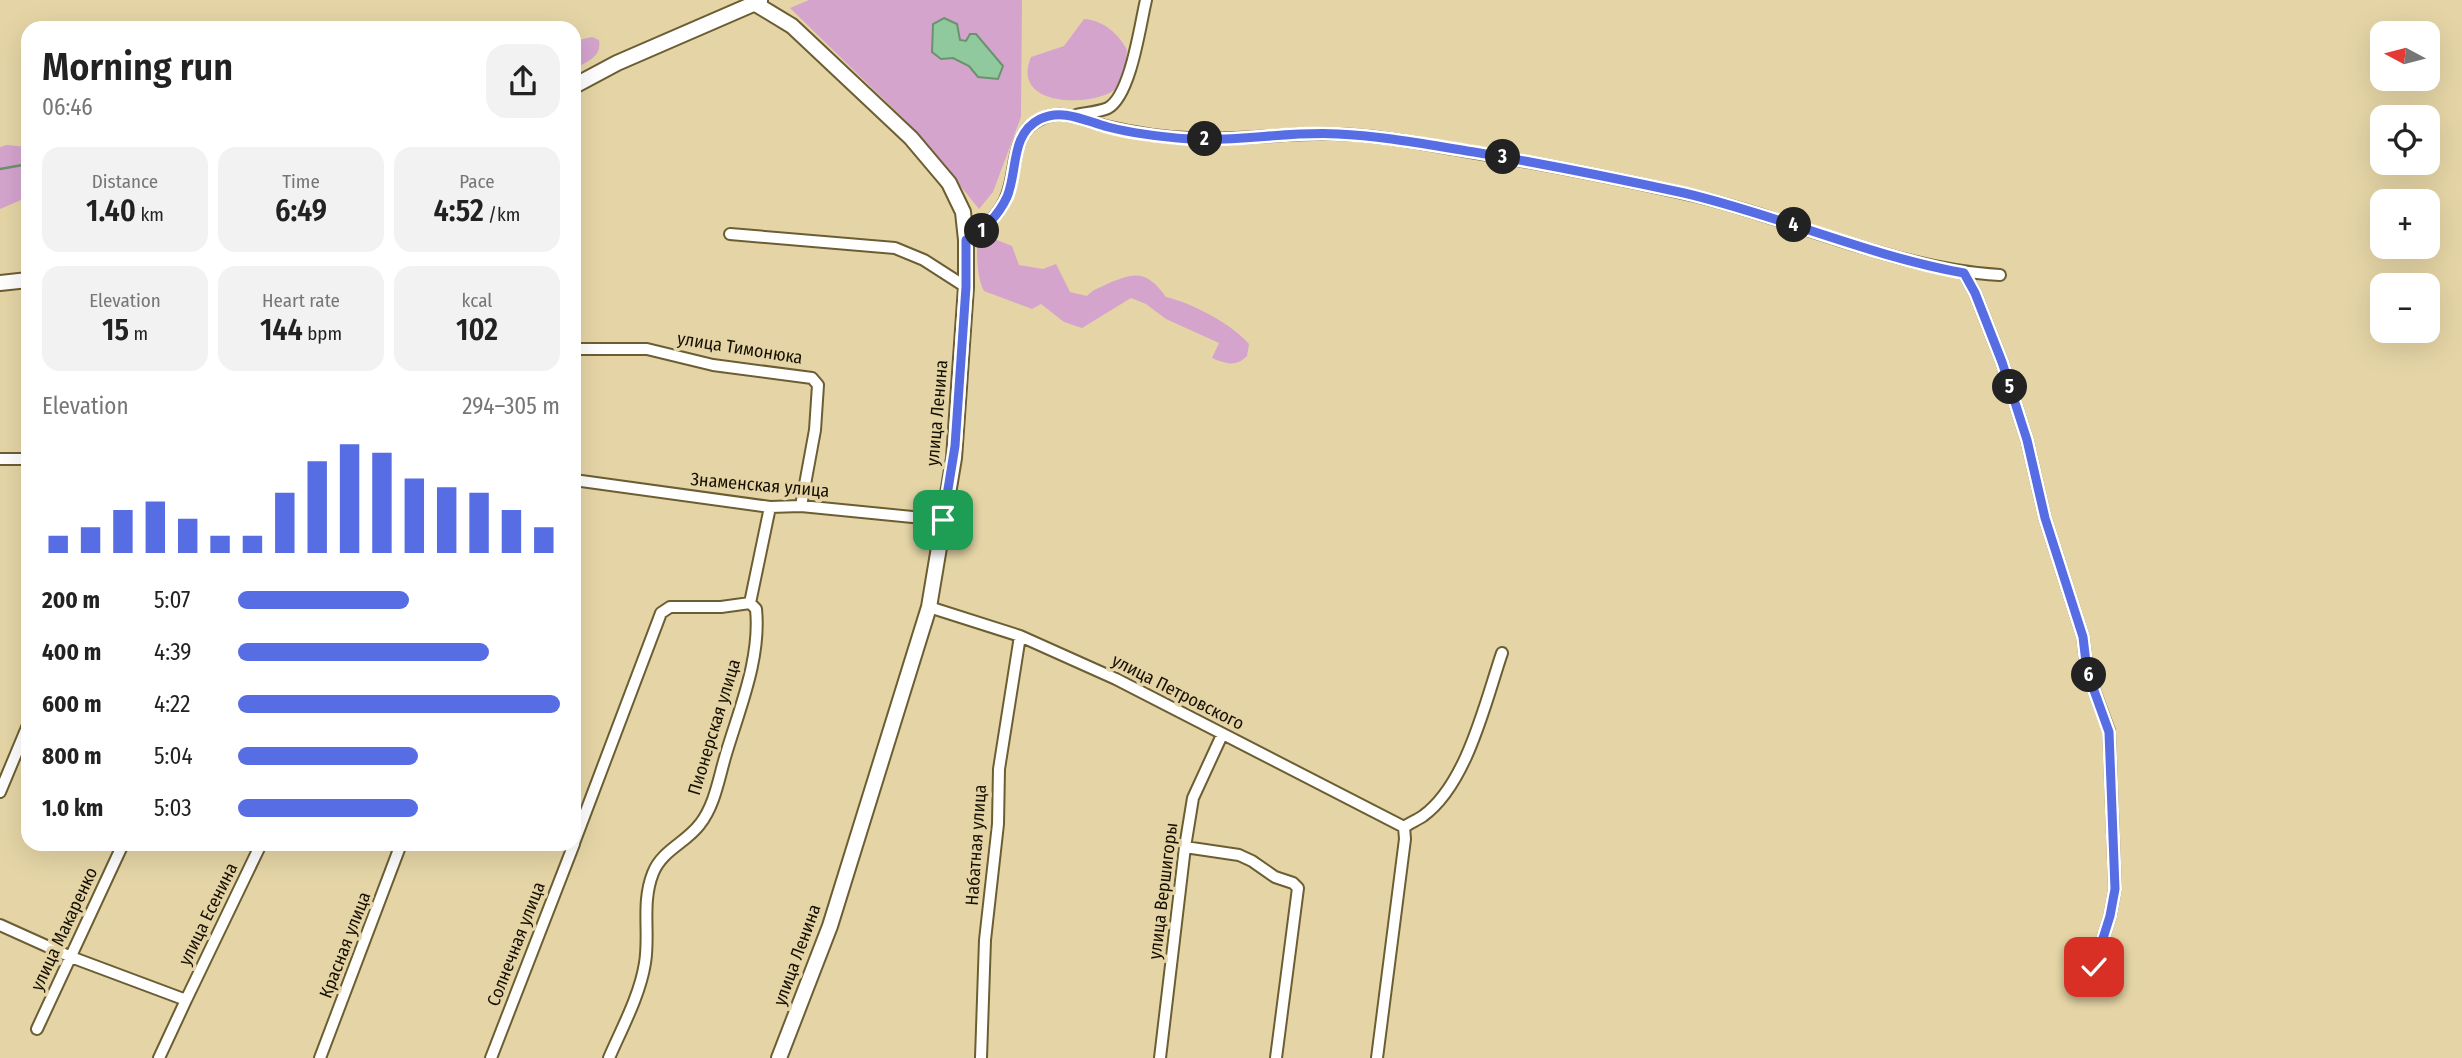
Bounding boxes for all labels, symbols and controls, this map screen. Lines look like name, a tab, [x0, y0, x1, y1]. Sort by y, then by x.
north arrow	[2370, 21, 2440, 91]
map controls	[2370, 21, 2440, 343]
text: Morning run	[42, 44, 233, 90]
button: share	[486, 44, 560, 118]
text: 06:46	[42, 93, 93, 121]
button: locate	[2370, 105, 2440, 175]
pin: 2	[1188, 122, 1222, 156]
text: 2	[1200, 127, 1209, 150]
pin: 3	[1486, 140, 1520, 174]
text: 3	[1498, 145, 1507, 168]
text: Distance	[92, 170, 158, 193]
text: Time	[282, 170, 320, 193]
text: Pace	[459, 170, 495, 193]
button: +	[2370, 189, 2440, 259]
text: 1.40	[86, 193, 136, 229]
text: 6:49	[275, 193, 327, 229]
text: 4:52	[434, 193, 484, 229]
text: km	[136, 203, 164, 226]
text: /km	[484, 203, 520, 226]
pin: 4	[1776, 208, 1812, 243]
text: 4	[1789, 213, 1798, 236]
pin: 1	[964, 214, 1000, 248]
text: 1	[977, 219, 986, 242]
button: −	[2370, 273, 2440, 343]
text: Elevation	[89, 289, 161, 312]
text: Heart rate	[262, 289, 340, 312]
text: kcal	[462, 289, 492, 312]
text: 15	[102, 312, 129, 348]
text: 144	[260, 312, 303, 348]
text: 102	[456, 312, 498, 348]
text: m	[129, 322, 148, 345]
text: bpm	[303, 322, 342, 345]
street label: улица Тимонюка	[676, 327, 804, 369]
street label: улица Ленина	[921, 359, 953, 467]
pin: 5	[1993, 370, 2028, 404]
text: 5	[2005, 375, 2014, 398]
text: Elevation	[42, 392, 129, 420]
text: 294–305 m	[462, 392, 560, 420]
street label: Знаменская улица	[690, 468, 831, 502]
pin	[913, 490, 973, 550]
icon: arrive	[924, 501, 962, 539]
text: 200 m	[42, 586, 100, 614]
text: 5:07	[154, 586, 190, 614]
text: 400 m	[42, 638, 101, 666]
text: 4:39	[154, 638, 192, 666]
street label: улица Петровского	[1108, 649, 1248, 735]
street label: Пионерская улица	[683, 656, 745, 798]
pin: 6	[2072, 658, 2106, 692]
text: 6	[2084, 663, 2093, 686]
text: 600 m	[42, 690, 101, 718]
text: 4:22	[154, 690, 190, 718]
text: 800 m	[42, 742, 102, 770]
text: 5:04	[154, 742, 193, 770]
street label: Набатная улица	[961, 784, 991, 906]
text: 1.0 km	[42, 794, 103, 822]
text: 5:03	[154, 794, 192, 822]
street label: улица Вершигоры	[1144, 821, 1182, 961]
street label: улица Есенина	[174, 859, 242, 969]
street label: улица Макаренко	[26, 864, 102, 994]
street label: Солнечная улица	[482, 879, 550, 1009]
street label: Красная улица	[315, 889, 375, 1001]
street label: улица Ленина	[768, 901, 826, 1009]
pin	[2064, 937, 2124, 997]
icon: check	[2075, 948, 2113, 986]

